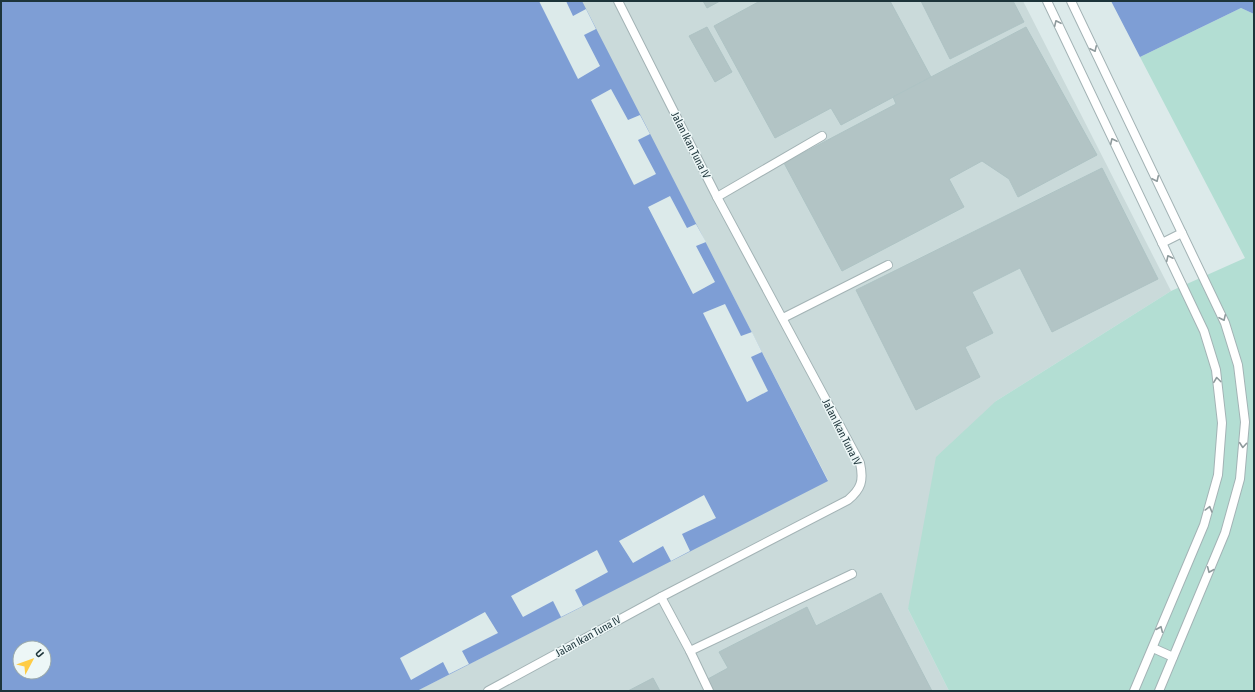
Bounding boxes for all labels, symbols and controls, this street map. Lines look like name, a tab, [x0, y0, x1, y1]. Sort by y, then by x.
one-way arrow	[1054, 20, 1062, 28]
one-way arrow	[1089, 45, 1097, 52]
street label: Jalan Ikan Tuna IV	[669, 110, 713, 181]
one-way arrow	[1110, 137, 1118, 145]
one-way arrow	[1151, 175, 1159, 182]
one-way arrow	[1166, 255, 1174, 262]
one-way arrow	[1218, 314, 1226, 321]
one-way arrow	[1213, 377, 1222, 383]
street label: Jalan Ikan Tuna IV	[820, 397, 864, 468]
one-way arrow	[1239, 442, 1248, 448]
one-way arrow	[1204, 505, 1212, 512]
one-way arrow	[1207, 565, 1215, 573]
street label: Jalan Ikan Tuna IV	[553, 613, 623, 659]
one-way arrow	[1156, 626, 1164, 633]
north arrow	[12, 640, 52, 680]
text: U	[33, 647, 46, 660]

